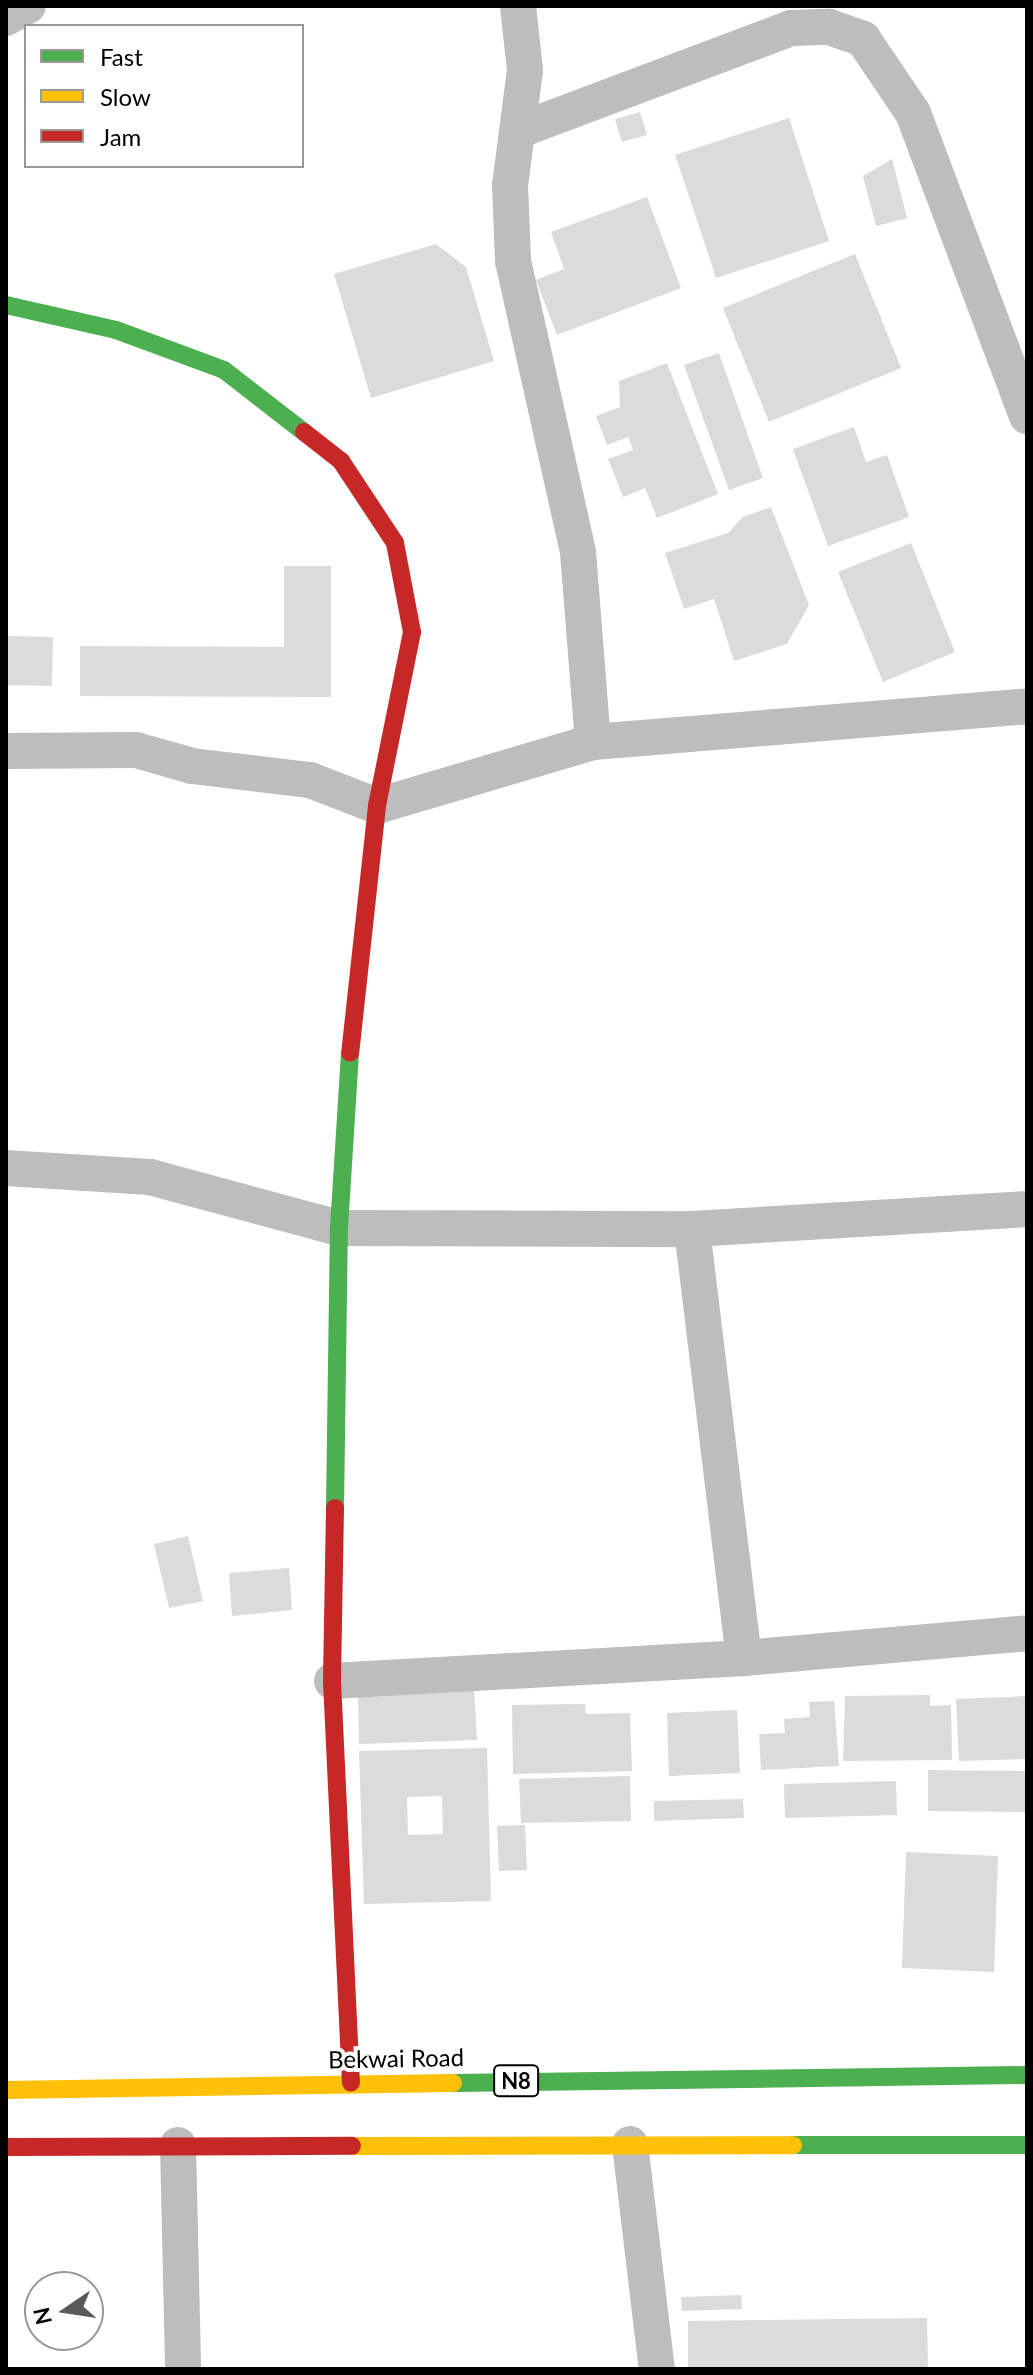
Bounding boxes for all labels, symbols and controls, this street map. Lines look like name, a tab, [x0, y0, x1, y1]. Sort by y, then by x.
legend	[24, 24, 304, 168]
text: Fast	[100, 42, 143, 71]
text: Slow	[100, 82, 151, 111]
text: Jam	[100, 122, 141, 151]
street label: Bekwai Road	[328, 2042, 464, 2074]
road number: N8	[492, 2063, 540, 2099]
north arrow	[24, 2271, 104, 2351]
text: N	[27, 2305, 57, 2327]

